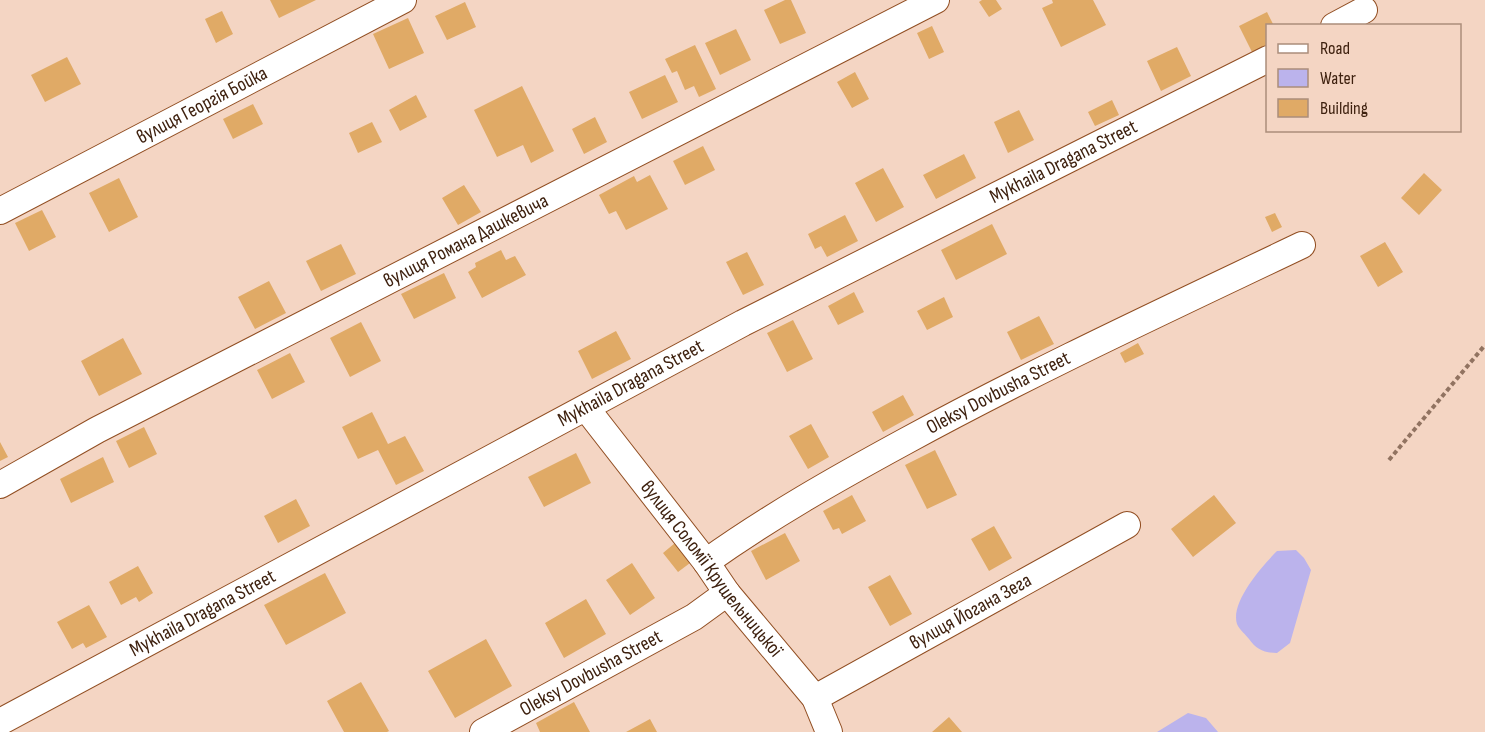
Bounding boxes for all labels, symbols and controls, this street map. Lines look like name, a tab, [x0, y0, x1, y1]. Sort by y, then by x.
legend	[1266, 24, 1461, 132]
text: Road	[1320, 38, 1350, 59]
street label: вулиця Георгія Бойка	[133, 61, 271, 149]
text: Water	[1320, 68, 1356, 89]
text: Building	[1320, 98, 1368, 119]
street label: Mykhaila Dragana Street	[986, 115, 1141, 209]
street label: вулиця Романа Дашкевича	[379, 189, 552, 293]
street label: Mykhaila Dragana Street	[554, 334, 708, 432]
street label: Oleksy Dovbusha Street	[922, 346, 1074, 440]
street label: вулиця Соломії Крушельницької	[635, 476, 788, 663]
street label: Mykhaila Dragana Street	[126, 564, 280, 662]
street label: вулиця Йогана Зега	[906, 568, 1036, 655]
street label: Oleksy Dovbusha Street	[516, 625, 666, 722]

